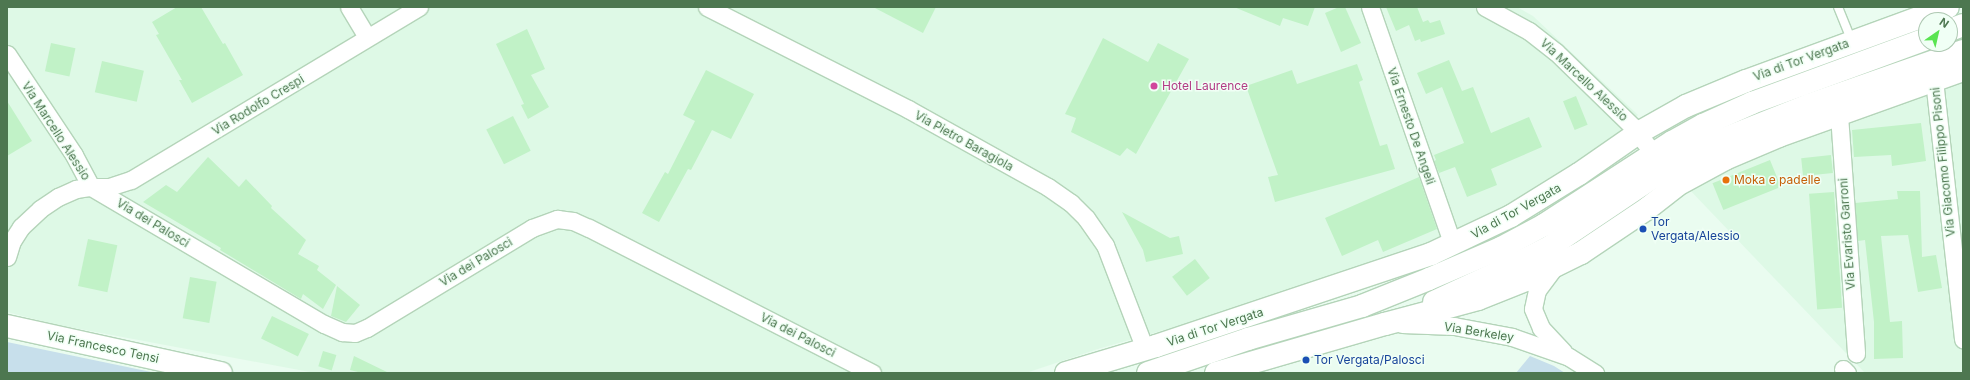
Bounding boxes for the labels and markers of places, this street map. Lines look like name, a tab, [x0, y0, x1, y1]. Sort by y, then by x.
place label: Hotel Laurence	[1162, 79, 1248, 93]
marker: Hotel Laurence	[1149, 81, 1159, 91]
place label: Moka e padelle	[1734, 173, 1820, 187]
marker: Moka e padelle	[1721, 175, 1731, 185]
place label: Tor Vergata/Alessio	[1651, 215, 1740, 243]
marker: Tor Vergata/Alessio	[1638, 224, 1648, 234]
place label: Tor Vergata/Palosci	[1314, 353, 1425, 367]
marker: Tor Vergata/Palosci	[1301, 355, 1311, 365]

